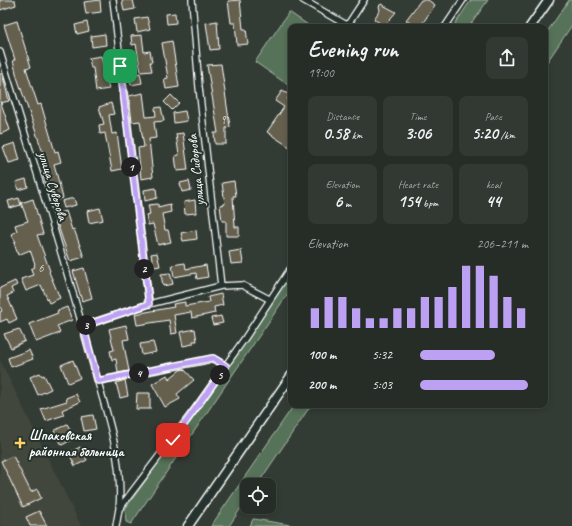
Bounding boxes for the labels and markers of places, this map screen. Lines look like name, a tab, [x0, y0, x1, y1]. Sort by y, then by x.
pin	[103, 49, 137, 83]
pin: 1	[121, 157, 141, 177]
pin: 2	[134, 259, 154, 279]
pin: 3	[76, 315, 96, 335]
pin: 4	[129, 363, 149, 383]
pin: 5	[210, 365, 230, 385]
pin	[156, 423, 190, 457]
place label: Шпаковская районная больница	[29, 427, 126, 460]
marker: Шпаковская районная больница	[14, 437, 26, 449]

